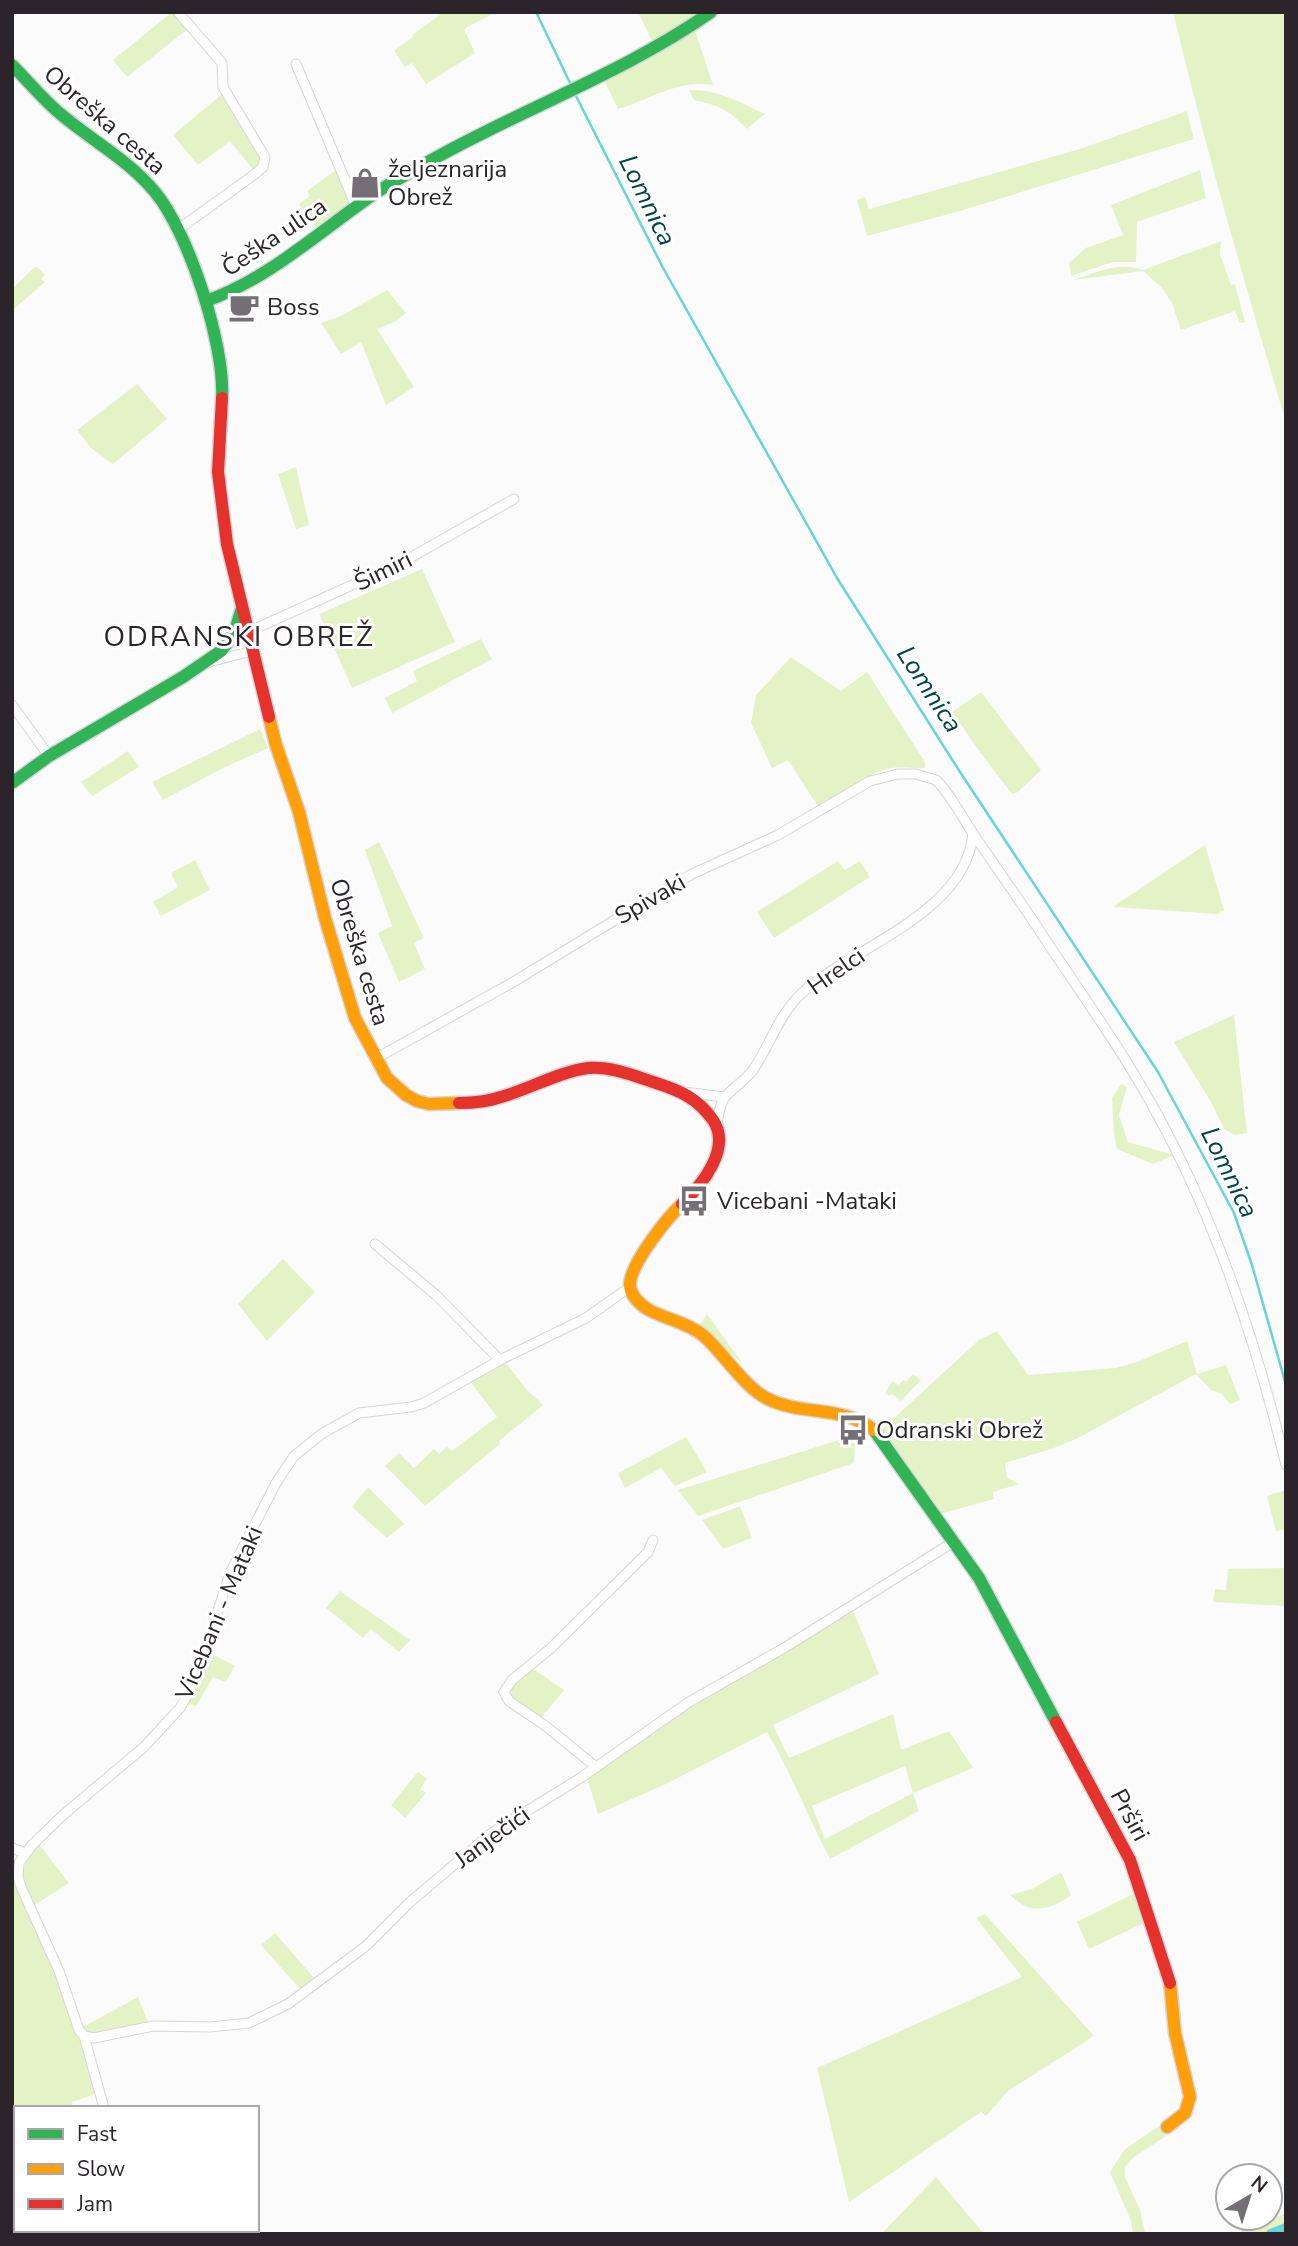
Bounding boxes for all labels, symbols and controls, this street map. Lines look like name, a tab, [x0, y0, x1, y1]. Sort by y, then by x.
street label: Obreška cesta	[37, 58, 173, 182]
water label: Lomnica	[611, 149, 685, 252]
place label: željeznarija Obrež	[388, 153, 507, 213]
shop icon: željeznarija Obrež	[348, 166, 382, 200]
street label: Češka ulica	[215, 190, 333, 284]
cafe icon: Boss	[227, 290, 261, 324]
place label: Boss	[267, 291, 320, 323]
street label: Šimiri	[349, 543, 417, 599]
district label: ODRANSKI OBREŽ	[104, 618, 374, 656]
water label: Lomnica	[888, 639, 971, 740]
street label: Spivaki	[609, 866, 691, 932]
street label: Obreška cesta	[322, 875, 398, 1029]
street label: Hrelci	[801, 940, 871, 1002]
water label: Lomnica	[1193, 1121, 1267, 1224]
bus stop icon: Vicebani -Mataki	[677, 1184, 711, 1218]
place label: Vicebani -Mataki	[716, 1185, 897, 1217]
bus stop icon: Odranski Obrež	[836, 1413, 870, 1447]
place label: Odranski Obrež	[876, 1414, 1043, 1446]
street label: Vicebani - Mataki	[168, 1521, 270, 1706]
street label: Prširi	[1103, 1783, 1157, 1847]
street label: Janječići	[447, 1799, 536, 1876]
legend	[14, 2106, 259, 2232]
text: Fast	[77, 2120, 117, 2148]
text: Slow	[77, 2155, 126, 2183]
north arrow	[1214, 2162, 1284, 2232]
text: N	[1245, 2170, 1273, 2199]
text: Jam	[76, 2190, 113, 2218]

